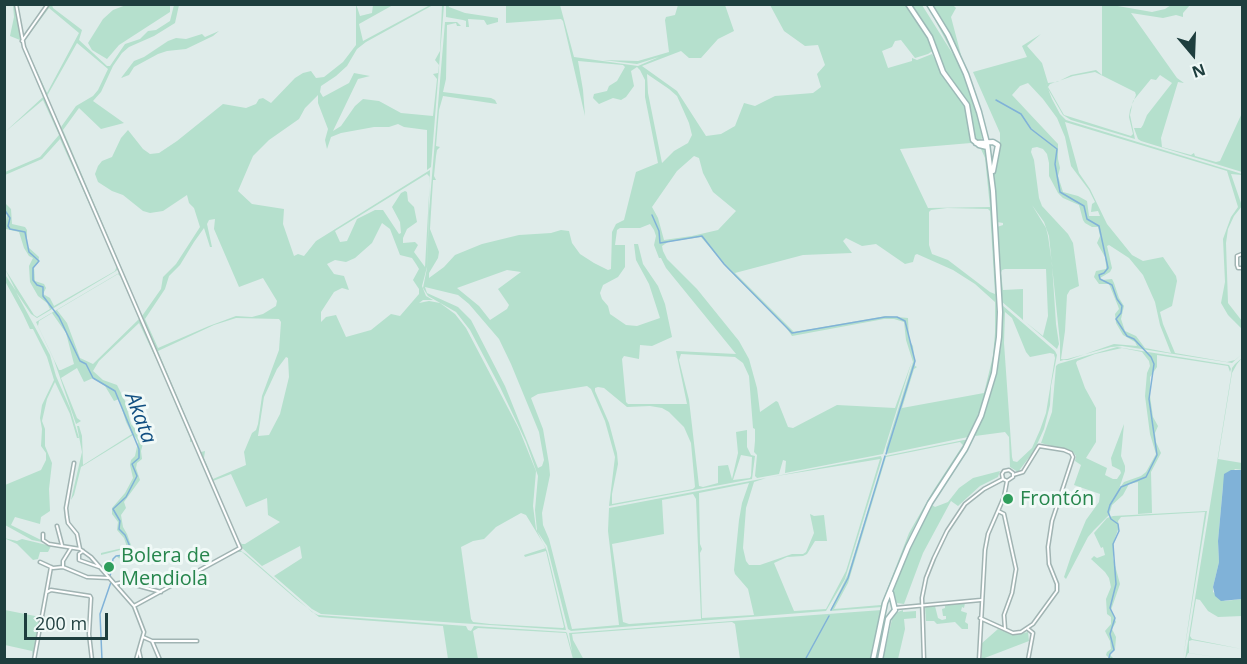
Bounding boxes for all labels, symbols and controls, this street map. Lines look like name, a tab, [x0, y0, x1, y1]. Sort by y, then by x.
north arrow	[1163, 24, 1223, 84]
text: N	[1189, 58, 1209, 84]
water label: Akata	[119, 389, 161, 447]
place label: Frontón	[1020, 487, 1094, 511]
marker: Frontón	[1001, 492, 1015, 506]
place label: Bolera de Mendiola	[121, 544, 210, 591]
marker: Bolera de Mendiola	[102, 560, 116, 574]
scale bar	[27, 601, 111, 639]
text: 200 m	[35, 611, 87, 635]

